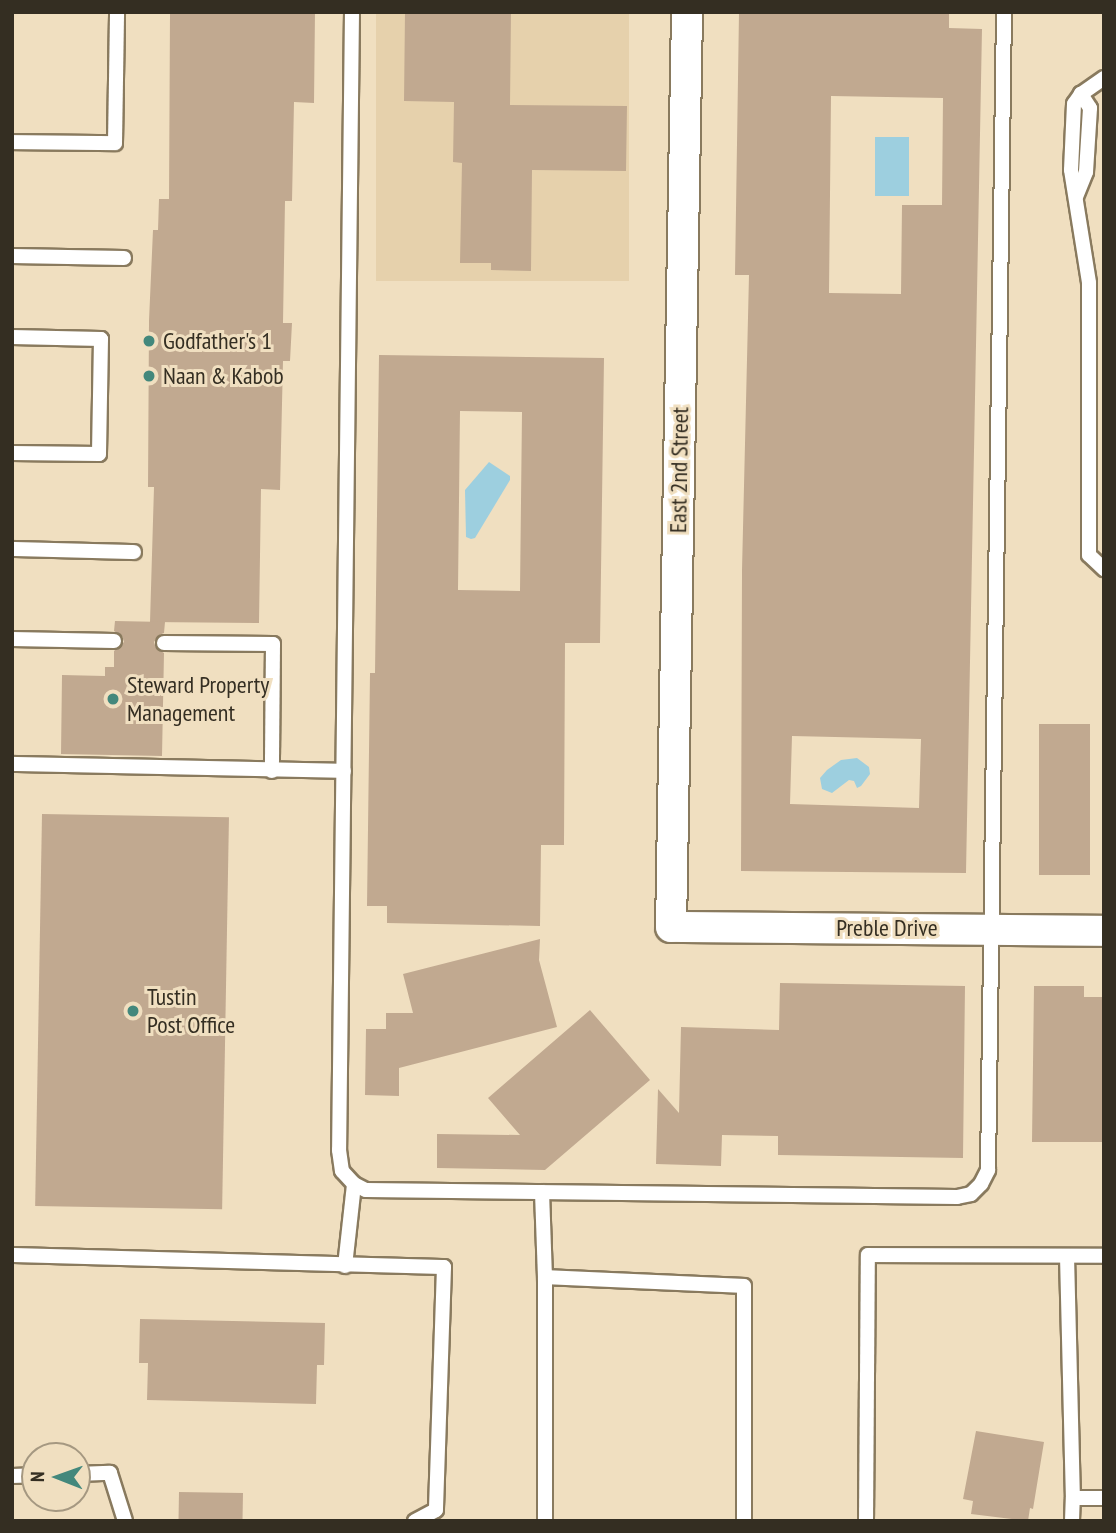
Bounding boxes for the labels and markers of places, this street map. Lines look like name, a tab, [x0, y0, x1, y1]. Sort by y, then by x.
place label: Godfather's 1	[163, 327, 272, 355]
marker: Godfather's 1	[141, 333, 157, 349]
place label: Naan & Kabob	[163, 362, 284, 390]
marker: Naan & Kabob	[141, 368, 157, 384]
place label: Steward Property Management	[127, 671, 269, 727]
marker: Steward Property Management	[105, 691, 121, 707]
place label: Tustin Post Office	[147, 983, 235, 1039]
marker: Tustin Post Office	[125, 1003, 141, 1019]

